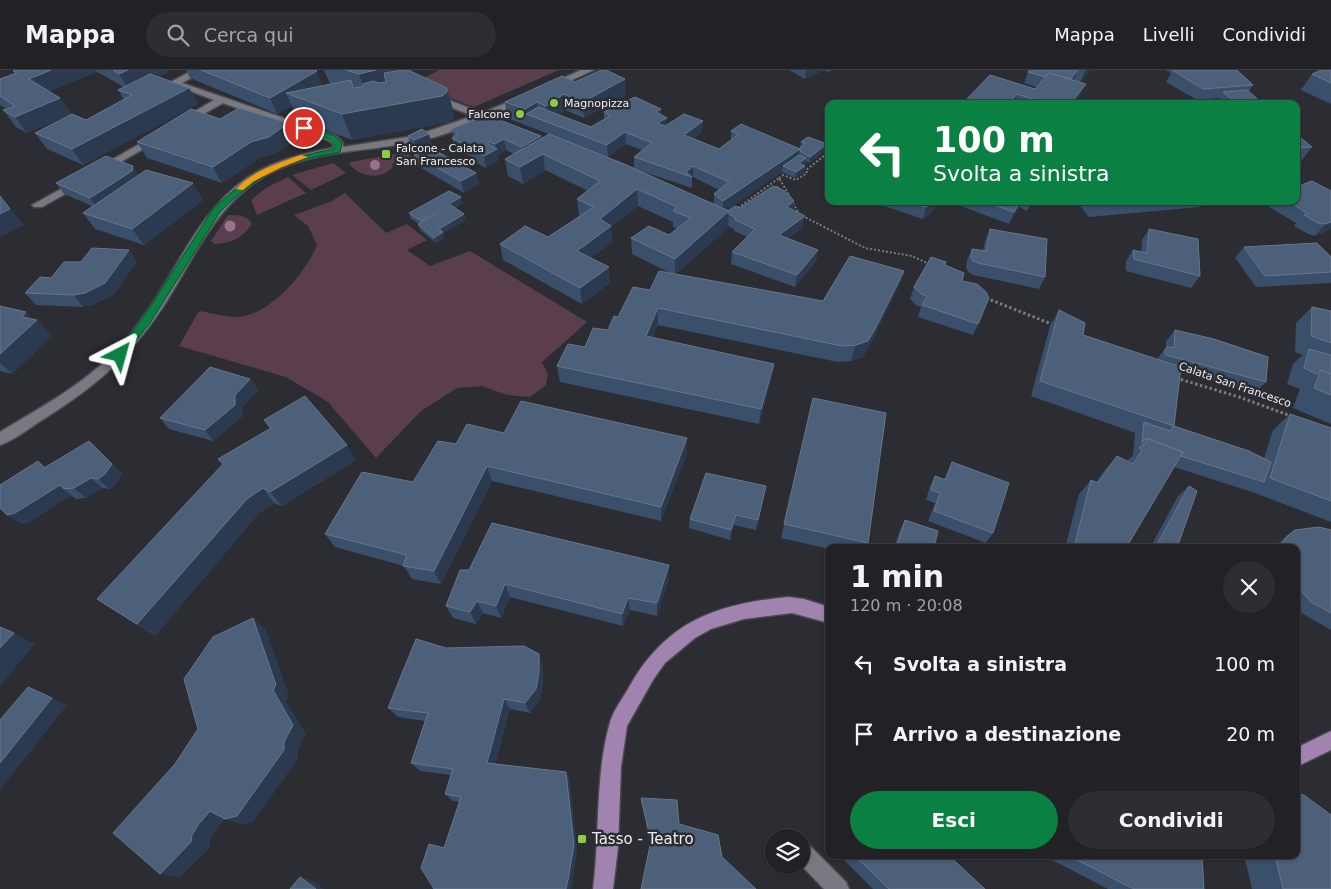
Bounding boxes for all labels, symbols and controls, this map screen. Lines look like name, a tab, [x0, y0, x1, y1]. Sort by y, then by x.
search box	[146, 12, 496, 57]
text: Mappa	[25, 21, 116, 49]
icon: search	[164, 21, 192, 49]
text: Cerca qui	[204, 24, 294, 46]
text: Mappa	[1054, 24, 1115, 45]
text: Livelli	[1143, 24, 1195, 45]
text: Condividi	[1223, 24, 1306, 45]
marker: Magnopizza	[548, 97, 560, 109]
place label: Magnopizza	[564, 97, 629, 110]
pin	[283, 107, 325, 149]
place label: Falcone	[468, 108, 510, 121]
marker: Falcone	[514, 108, 526, 120]
icon: arrive	[290, 114, 318, 142]
icon: left	[850, 120, 915, 185]
text: 100 m	[933, 120, 1055, 160]
place label: Falcone - Calata San Francesco	[396, 142, 484, 168]
marker: Falcone - Calata San Francesco	[380, 148, 392, 160]
text: Svolta a sinistra	[933, 161, 1109, 186]
position arrow	[93, 328, 145, 380]
street label: Calata San Francesco	[1177, 360, 1293, 410]
text: 1 min	[850, 559, 944, 594]
button: close	[1223, 561, 1275, 613]
text: 120 m · 20:08	[850, 596, 963, 615]
icon: left	[850, 650, 878, 678]
text: Svolta a sinistra	[893, 653, 1067, 675]
text: 100 m	[1214, 653, 1275, 675]
icon: arrive	[850, 720, 878, 748]
text: Arrivo a destinazione	[893, 723, 1121, 745]
text: 20 m	[1226, 723, 1275, 745]
button: Esci	[850, 791, 1058, 849]
button: Condividi	[1068, 791, 1275, 849]
map controls	[765, 829, 810, 874]
button: layers	[765, 829, 810, 874]
place label: Tasso - Teatro	[591, 830, 694, 848]
marker: Tasso - Teatro	[576, 833, 588, 845]

